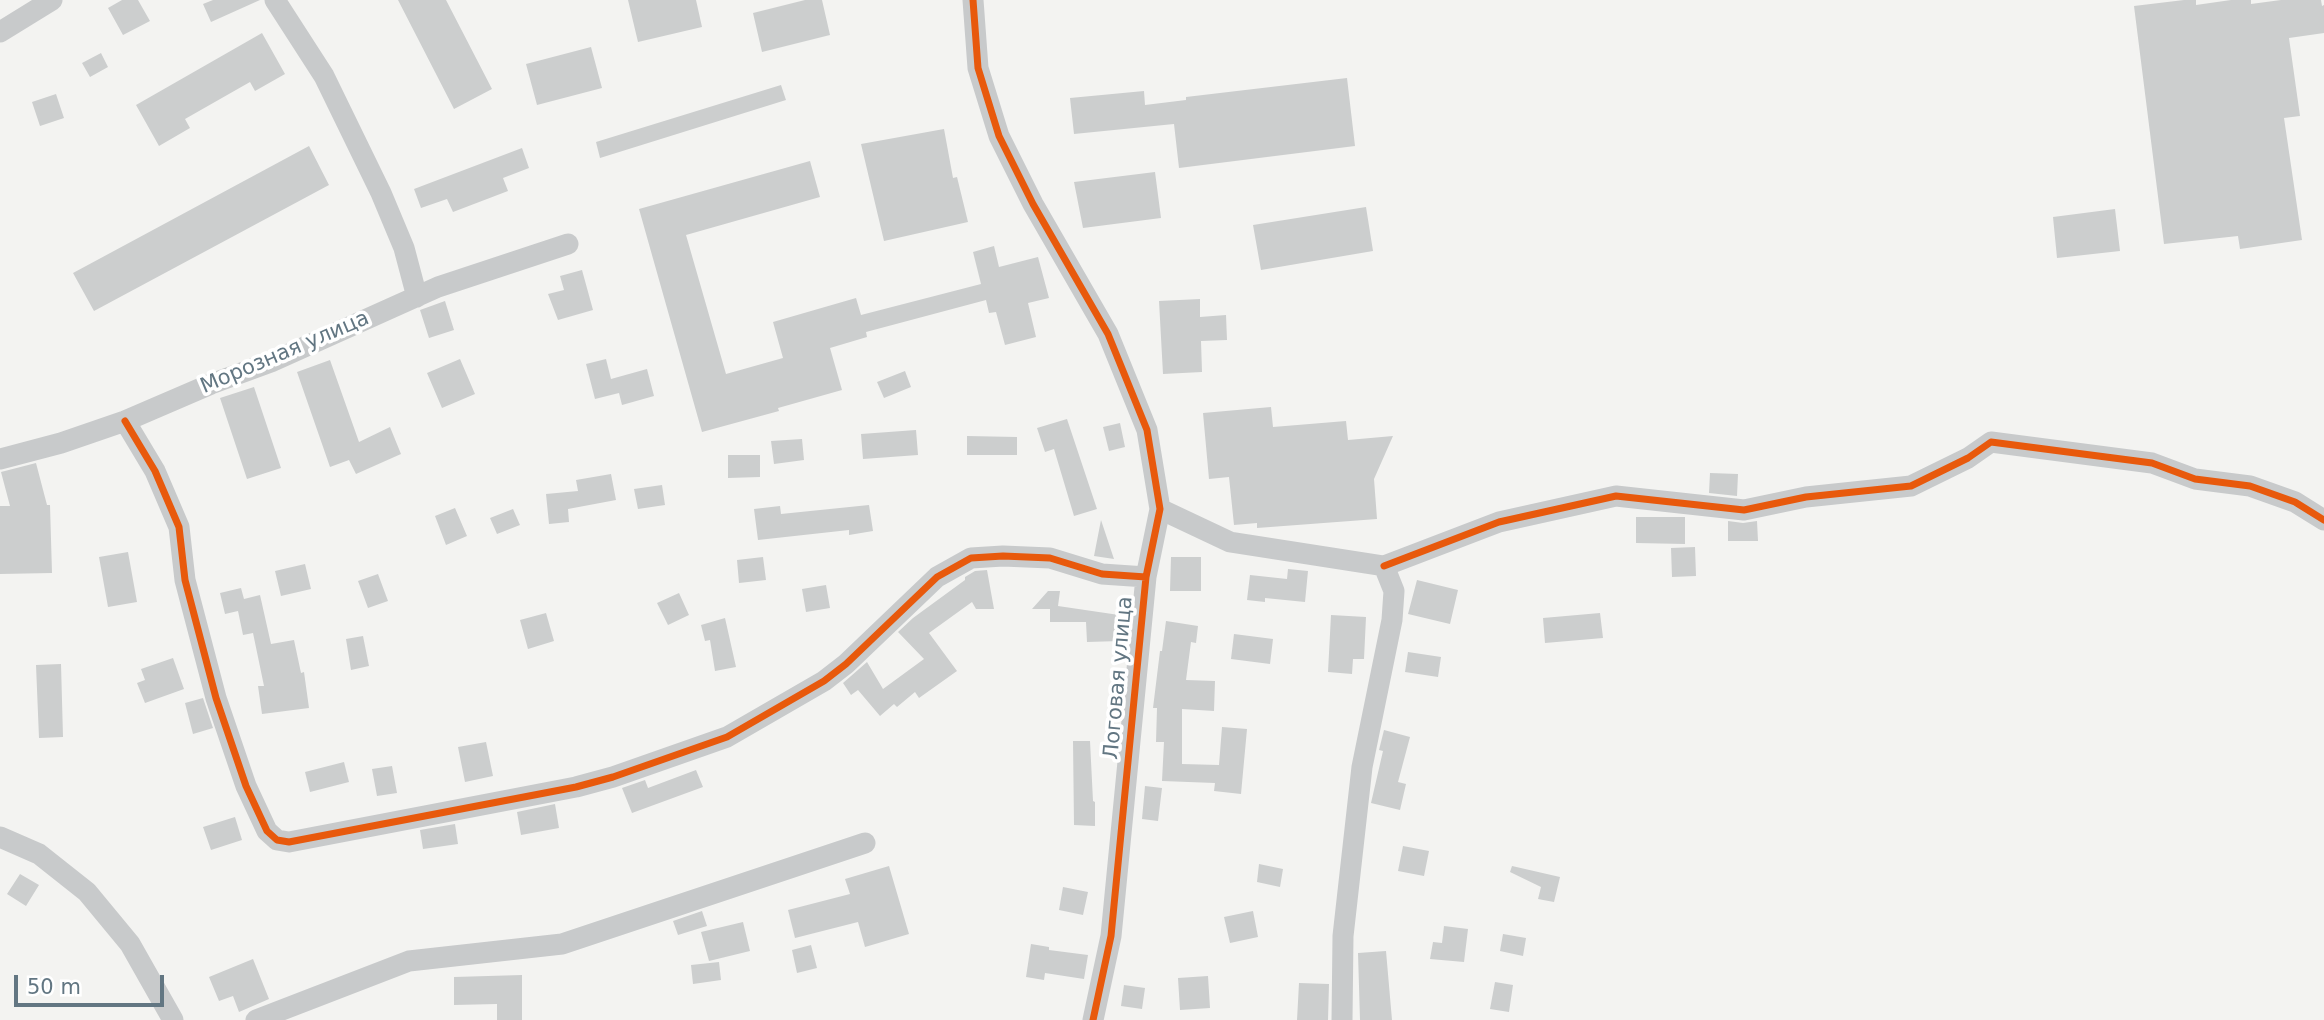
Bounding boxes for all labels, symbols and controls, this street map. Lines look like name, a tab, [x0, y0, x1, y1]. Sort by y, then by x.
street label: Морозная улица	[197, 306, 373, 400]
street label: Логовая улица	[1099, 595, 1139, 761]
scale bar	[18, 960, 168, 1004]
text: 50 m	[27, 975, 81, 999]

